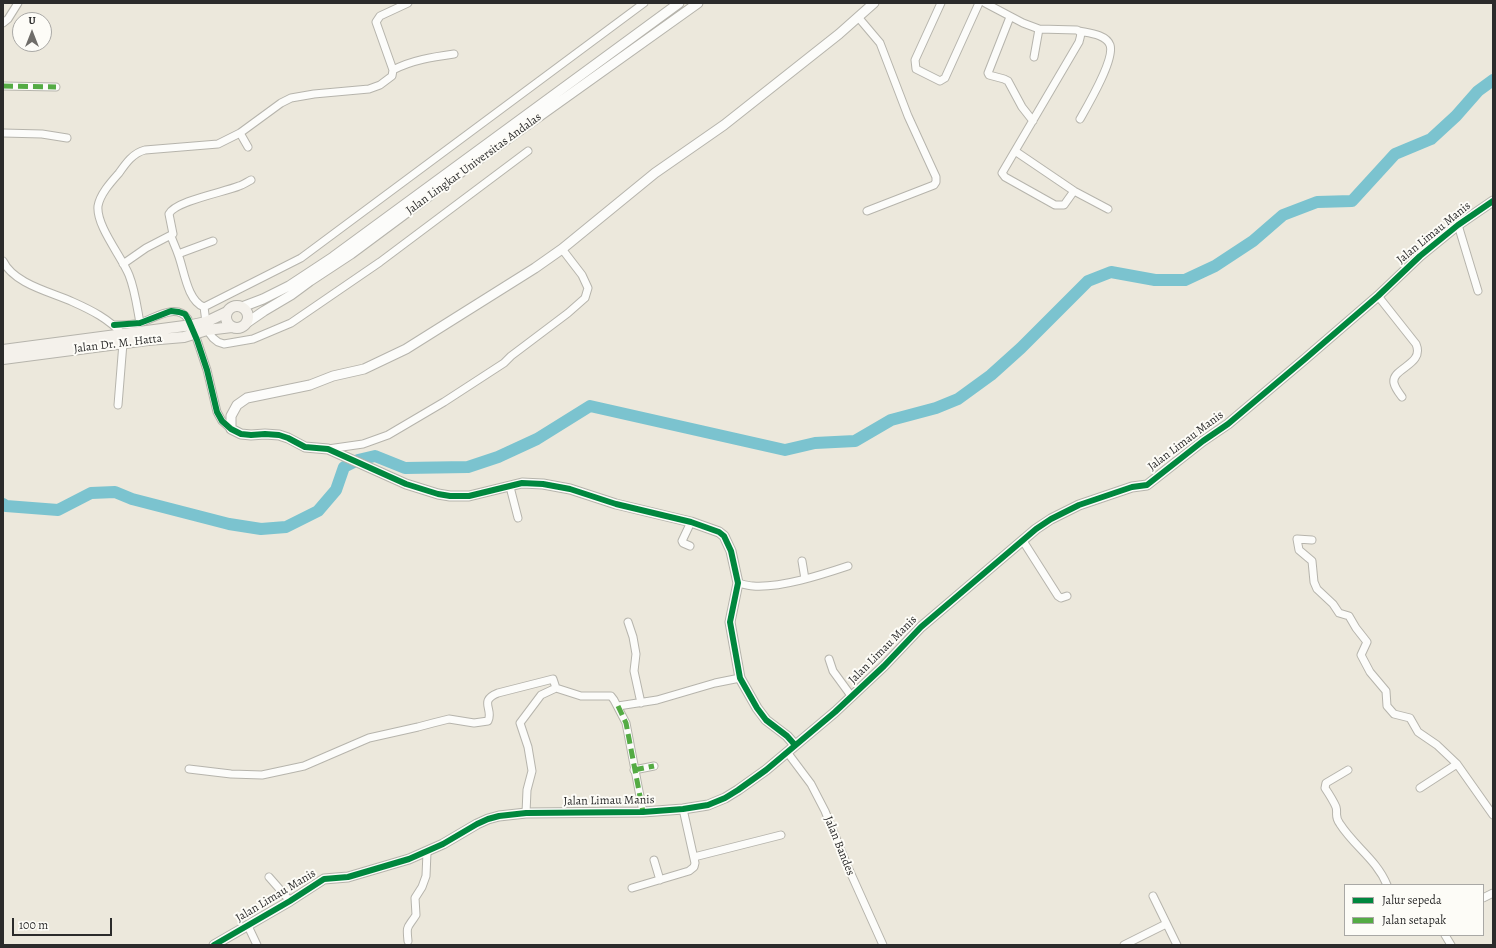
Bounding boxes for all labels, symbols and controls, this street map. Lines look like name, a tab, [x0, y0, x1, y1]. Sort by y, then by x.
north arrow	[12, 12, 52, 52]
text: U	[28, 13, 36, 28]
street label: Jalan Lingkar Universitas Andalas	[404, 110, 544, 218]
street label: Jalan Limau Manis	[1394, 199, 1474, 267]
street label: Jalan Dr. M. Hatta	[73, 331, 163, 357]
street label: Jalan Limau Manis	[1145, 408, 1227, 474]
street label: Jalan Limau Manis	[846, 613, 920, 687]
street label: Jalan Limau Manis	[563, 793, 655, 809]
street label: Jalan Bandes	[821, 814, 857, 878]
street label: Jalan Limau Manis	[233, 866, 319, 926]
legend	[1344, 884, 1484, 936]
text: Jalur sepeda	[1382, 892, 1442, 908]
scale bar	[14, 910, 114, 936]
text: Jalan setapak	[1382, 912, 1446, 928]
text: 100 m	[19, 917, 48, 933]

